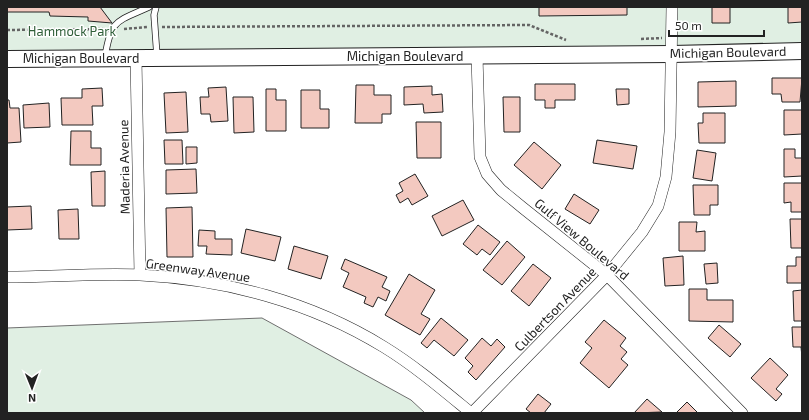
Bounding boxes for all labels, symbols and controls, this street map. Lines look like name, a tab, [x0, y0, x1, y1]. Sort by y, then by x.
scale bar	[669, 12, 764, 38]
text: 50 m	[675, 18, 702, 32]
park label: Hammock Park	[28, 23, 117, 39]
street label: Michigan Boulevard	[670, 43, 786, 61]
street label: Michigan Boulevard	[347, 48, 463, 64]
street label: Michigan Boulevard	[23, 50, 139, 66]
street label: Maderia Avenue	[115, 120, 133, 214]
street label: Gulf View Boulevard	[532, 195, 632, 283]
street label: Greenway Avenue	[145, 255, 251, 285]
street label: Culbertson Avenue	[511, 264, 599, 354]
north arrow	[12, 368, 52, 408]
text: N	[28, 392, 36, 405]

